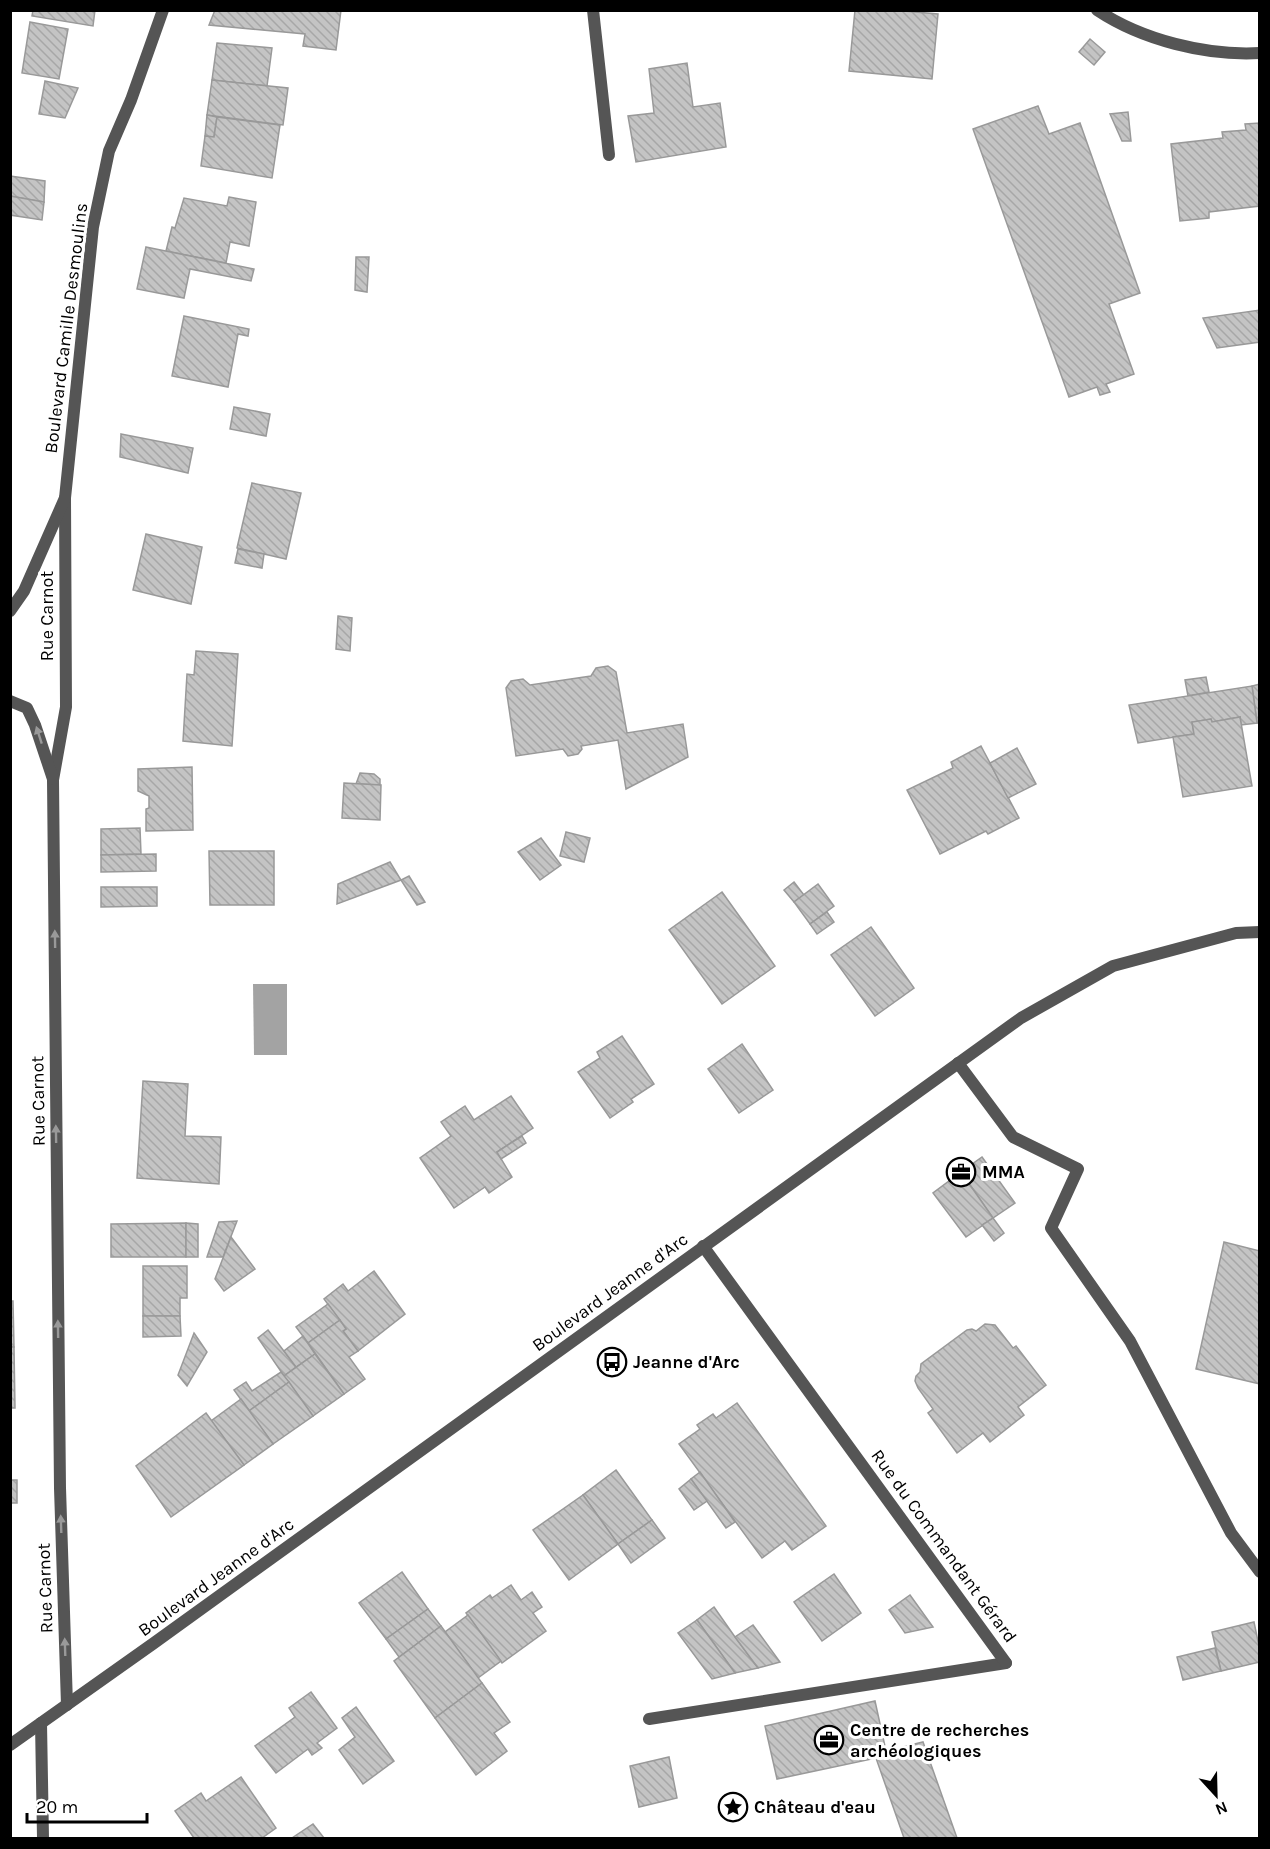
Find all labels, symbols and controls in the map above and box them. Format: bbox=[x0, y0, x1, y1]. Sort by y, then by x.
street label: Boulevard Camille Desmoulins bbox=[40, 201, 92, 455]
street label: Rue Carnot bbox=[36, 571, 58, 661]
one-way arrow bbox=[33, 726, 43, 744]
one-way arrow bbox=[50, 929, 60, 948]
street label: Rue Carnot bbox=[26, 1055, 50, 1146]
one-way arrow bbox=[51, 1124, 61, 1143]
office icon: MMA bbox=[945, 1156, 977, 1188]
place label: MMA bbox=[982, 1161, 1025, 1183]
street label: Boulevard Jeanne d'Arc bbox=[528, 1228, 692, 1356]
one-way arrow bbox=[53, 1319, 63, 1338]
bus stop icon: Jeanne d'Arc bbox=[596, 1346, 628, 1378]
place label: Jeanne d'Arc bbox=[633, 1351, 740, 1373]
street label: Rue du Commandant Gérard bbox=[866, 1445, 1022, 1647]
street label: Boulevard Jeanne d'Arc bbox=[134, 1513, 298, 1641]
one-way arrow bbox=[56, 1514, 65, 1533]
street label: Rue Carnot bbox=[32, 1542, 58, 1634]
one-way arrow bbox=[60, 1637, 70, 1656]
place label: Centre de recherches archéologiques bbox=[850, 1719, 1029, 1762]
office icon: Centre de recherches archéologiques bbox=[813, 1724, 845, 1756]
north arrow bbox=[1186, 1765, 1246, 1825]
scale bar bbox=[27, 1786, 147, 1824]
place icon: Château d'eau bbox=[717, 1791, 749, 1823]
text: 20 m bbox=[36, 1796, 78, 1818]
place label: Château d'eau bbox=[754, 1796, 876, 1818]
text: N bbox=[1213, 1797, 1230, 1819]

